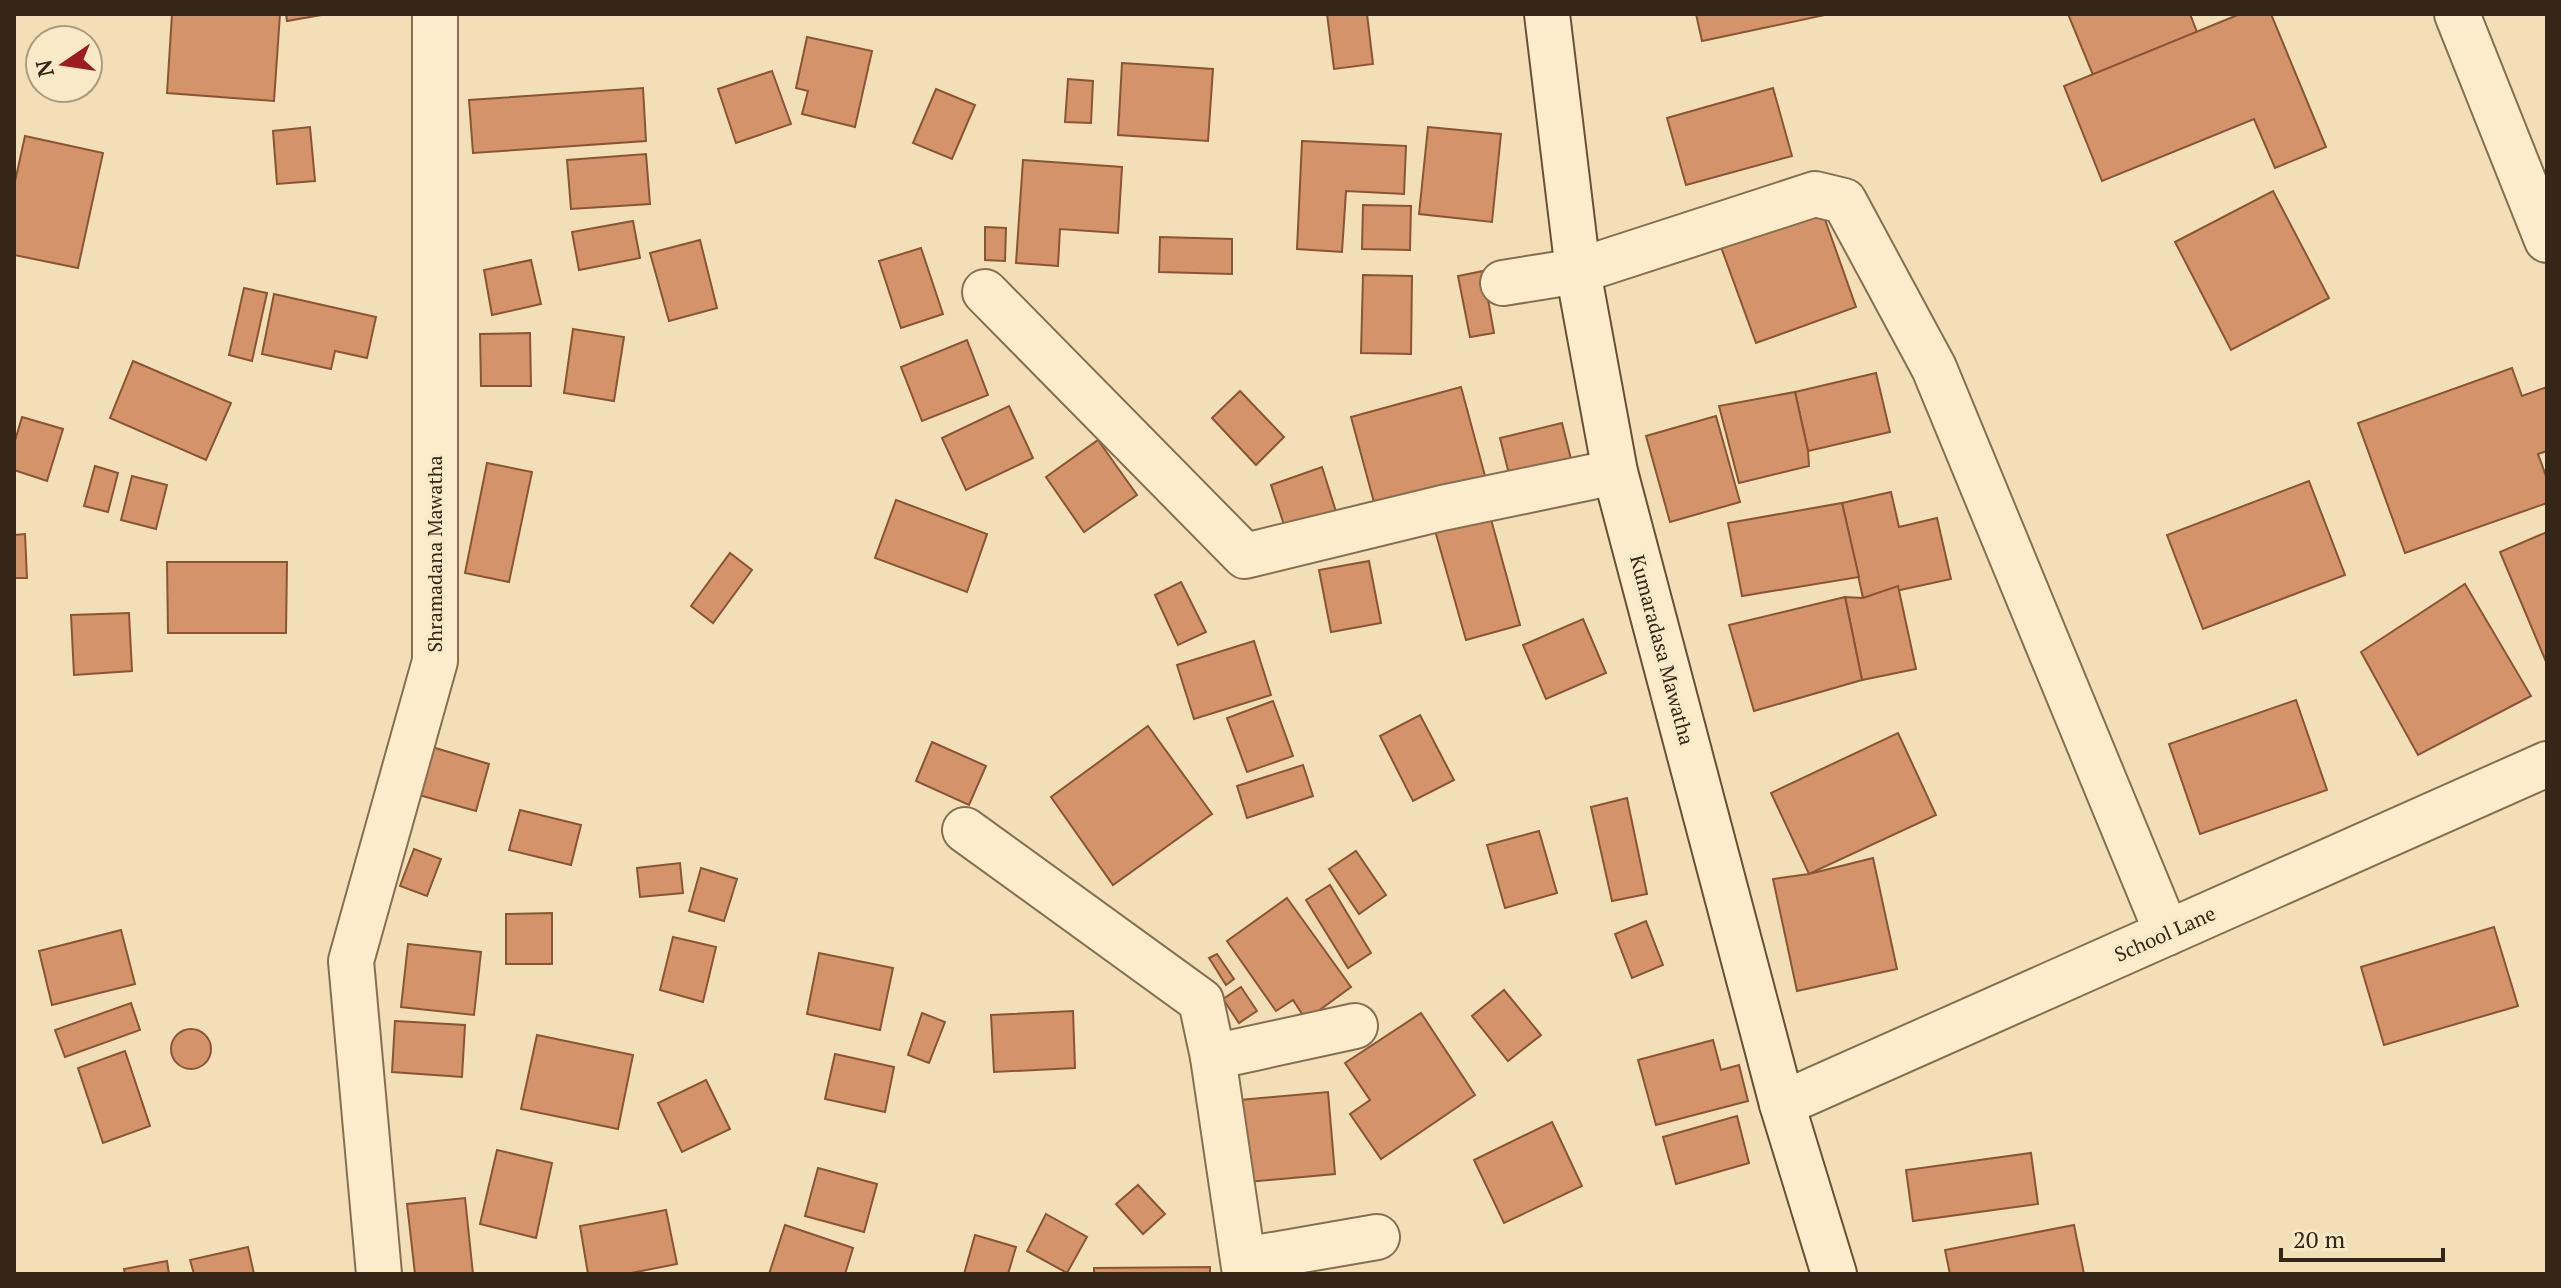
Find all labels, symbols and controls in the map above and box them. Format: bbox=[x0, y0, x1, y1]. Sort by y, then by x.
north arrow bbox=[24, 24, 104, 104]
text: N bbox=[28, 57, 60, 80]
street label: Shramadana Mawatha bbox=[421, 456, 448, 653]
street label: Kumaradasa Mawatha bbox=[1624, 552, 1701, 748]
street label: School Lane bbox=[2110, 899, 2220, 968]
scale bar bbox=[2281, 1212, 2443, 1262]
text: 20 m bbox=[2293, 1223, 2345, 1255]

